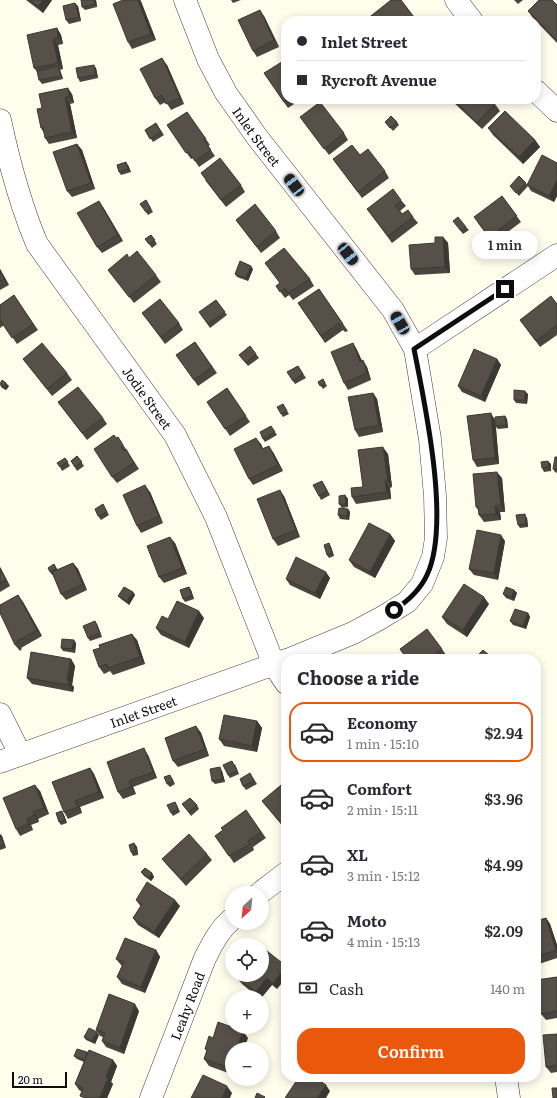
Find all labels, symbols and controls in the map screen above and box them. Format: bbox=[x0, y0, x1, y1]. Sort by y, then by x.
text: Inlet Street bbox=[321, 30, 408, 53]
text: Rycroft Avenue bbox=[321, 68, 437, 91]
street label: Inlet Street bbox=[229, 102, 286, 170]
car bbox=[282, 172, 306, 198]
callout: 1 min bbox=[472, 231, 538, 259]
text: 1 min bbox=[488, 235, 522, 254]
car bbox=[336, 241, 360, 267]
route end bbox=[496, 280, 514, 298]
car bbox=[389, 310, 411, 336]
street label: Jodie Street bbox=[119, 362, 178, 433]
route start bbox=[385, 601, 403, 619]
text: Choose a ride bbox=[297, 664, 419, 691]
street label: Inlet Street bbox=[107, 690, 180, 732]
text: Economy bbox=[347, 711, 417, 734]
icon: car bbox=[299, 714, 335, 750]
text: $2.94 bbox=[484, 721, 523, 744]
text: 1 min · 15:10 bbox=[347, 734, 419, 753]
text: Comfort bbox=[347, 777, 412, 800]
icon: car bbox=[299, 780, 335, 816]
text: $3.96 bbox=[484, 787, 523, 810]
text: 2 min · 15:11 bbox=[347, 800, 418, 819]
text: XL bbox=[347, 843, 368, 866]
icon: car bbox=[299, 846, 335, 882]
text: $4.99 bbox=[484, 853, 523, 876]
text: 3 min · 15:12 bbox=[347, 866, 420, 885]
north arrow bbox=[225, 886, 269, 930]
map controls bbox=[225, 886, 269, 1086]
text: Moto bbox=[347, 909, 387, 932]
icon: car bbox=[299, 912, 335, 948]
text: $2.09 bbox=[484, 919, 523, 942]
text: 4 min · 15:13 bbox=[347, 932, 420, 951]
button: locate bbox=[225, 938, 269, 982]
street label: Leahy Road bbox=[165, 969, 208, 1042]
icon: cash bbox=[297, 977, 319, 999]
text: Cash bbox=[329, 977, 364, 1000]
text: 140 m bbox=[490, 979, 525, 998]
button: + bbox=[225, 990, 269, 1034]
button: Confirm bbox=[297, 1028, 525, 1074]
button: − bbox=[225, 1042, 269, 1086]
scale bar bbox=[12, 1070, 67, 1089]
text: 20 m bbox=[18, 1071, 43, 1087]

